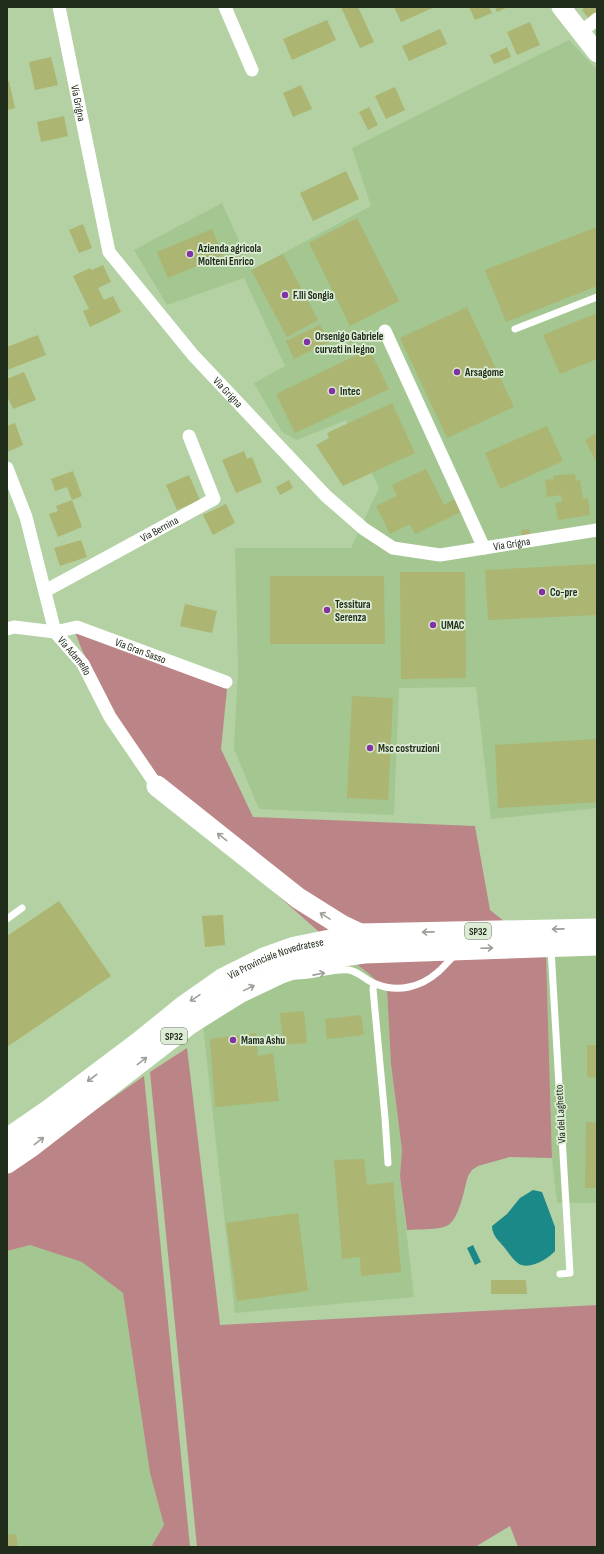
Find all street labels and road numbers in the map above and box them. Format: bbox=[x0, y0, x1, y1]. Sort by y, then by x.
street label: Via Grigna bbox=[68, 84, 88, 123]
street label: Via Grigna bbox=[210, 375, 245, 410]
street label: Via Bernina bbox=[138, 514, 181, 545]
street label: Via Grigna bbox=[493, 535, 531, 553]
street label: Via Adamello bbox=[55, 634, 94, 678]
street label: Via Gran Sasso bbox=[113, 636, 168, 666]
road number: SP32 bbox=[465, 923, 491, 939]
street label: Via Provinciale Novedratese bbox=[226, 935, 325, 982]
road number: SP32 bbox=[161, 1028, 187, 1044]
street label: Via del Laghetto bbox=[552, 1084, 569, 1144]

